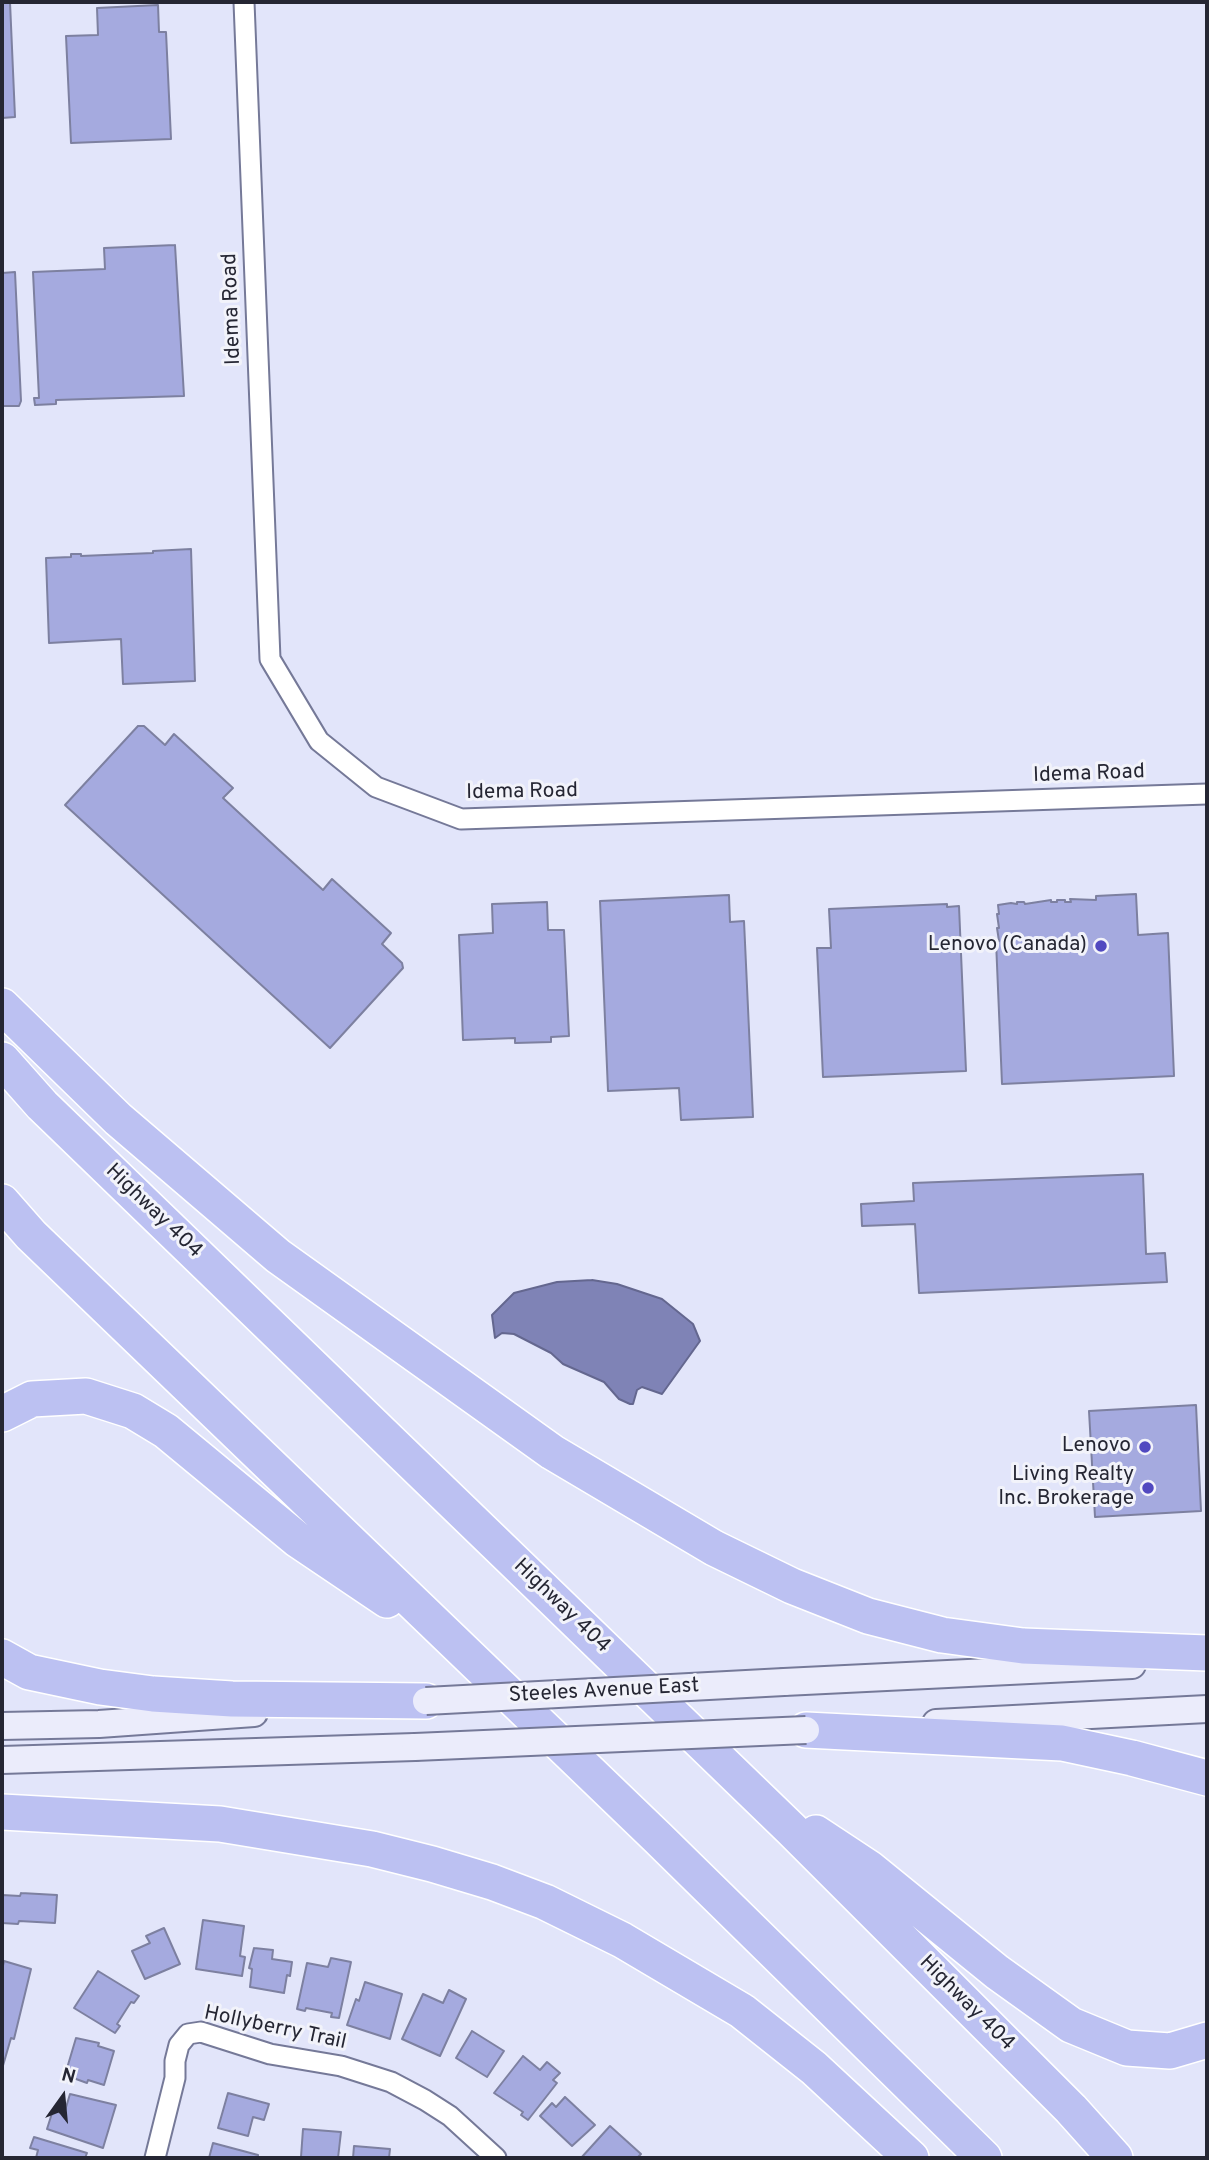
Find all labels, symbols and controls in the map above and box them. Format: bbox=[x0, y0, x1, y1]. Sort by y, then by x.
street label: Idema Road bbox=[218, 253, 248, 365]
street label: Idema Road bbox=[1033, 760, 1145, 790]
street label: Idema Road bbox=[466, 779, 578, 807]
place label: Lenovo (Canada) bbox=[928, 933, 1087, 959]
marker: Lenovo (Canada) bbox=[1093, 938, 1109, 954]
street label: Highway 404 bbox=[99, 1160, 207, 1264]
place label: Lenovo bbox=[1062, 1434, 1131, 1460]
marker: Lenovo bbox=[1137, 1439, 1153, 1455]
place label: Living Realty Inc. Brokerage bbox=[998, 1463, 1134, 1513]
marker: Living Realty Inc. Brokerage bbox=[1140, 1480, 1156, 1496]
street label: Highway 404 bbox=[507, 1555, 615, 1659]
street label: Steeles Avenue East bbox=[508, 1674, 700, 1710]
street label: Highway 404 bbox=[913, 1951, 1019, 2057]
street label: Hollyberry Trail bbox=[202, 2002, 348, 2056]
north arrow bbox=[28, 2062, 98, 2132]
text: N bbox=[59, 2063, 78, 2090]

